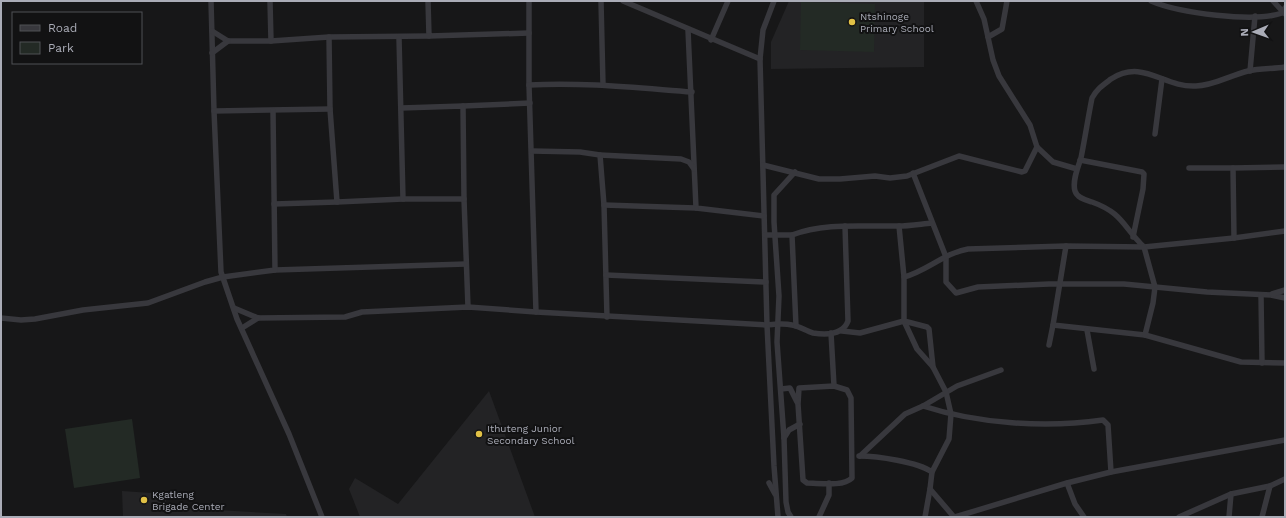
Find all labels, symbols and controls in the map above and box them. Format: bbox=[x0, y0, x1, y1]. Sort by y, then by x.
place label: Ntshinoge Primary School bbox=[860, 11, 934, 34]
legend bbox=[12, 12, 142, 64]
north arrow bbox=[1234, 12, 1274, 52]
marker: Ntshinoge Primary School bbox=[847, 17, 857, 27]
text: Road bbox=[48, 21, 77, 35]
text: N bbox=[1238, 28, 1251, 37]
text: Park bbox=[48, 41, 74, 55]
place label: Ithuteng Junior Secondary School bbox=[487, 423, 575, 446]
marker: Ithuteng Junior Secondary School bbox=[474, 429, 484, 439]
place label: Kgatleng Brigade Center bbox=[152, 489, 225, 512]
marker: Kgatleng Brigade Center bbox=[139, 495, 149, 505]

